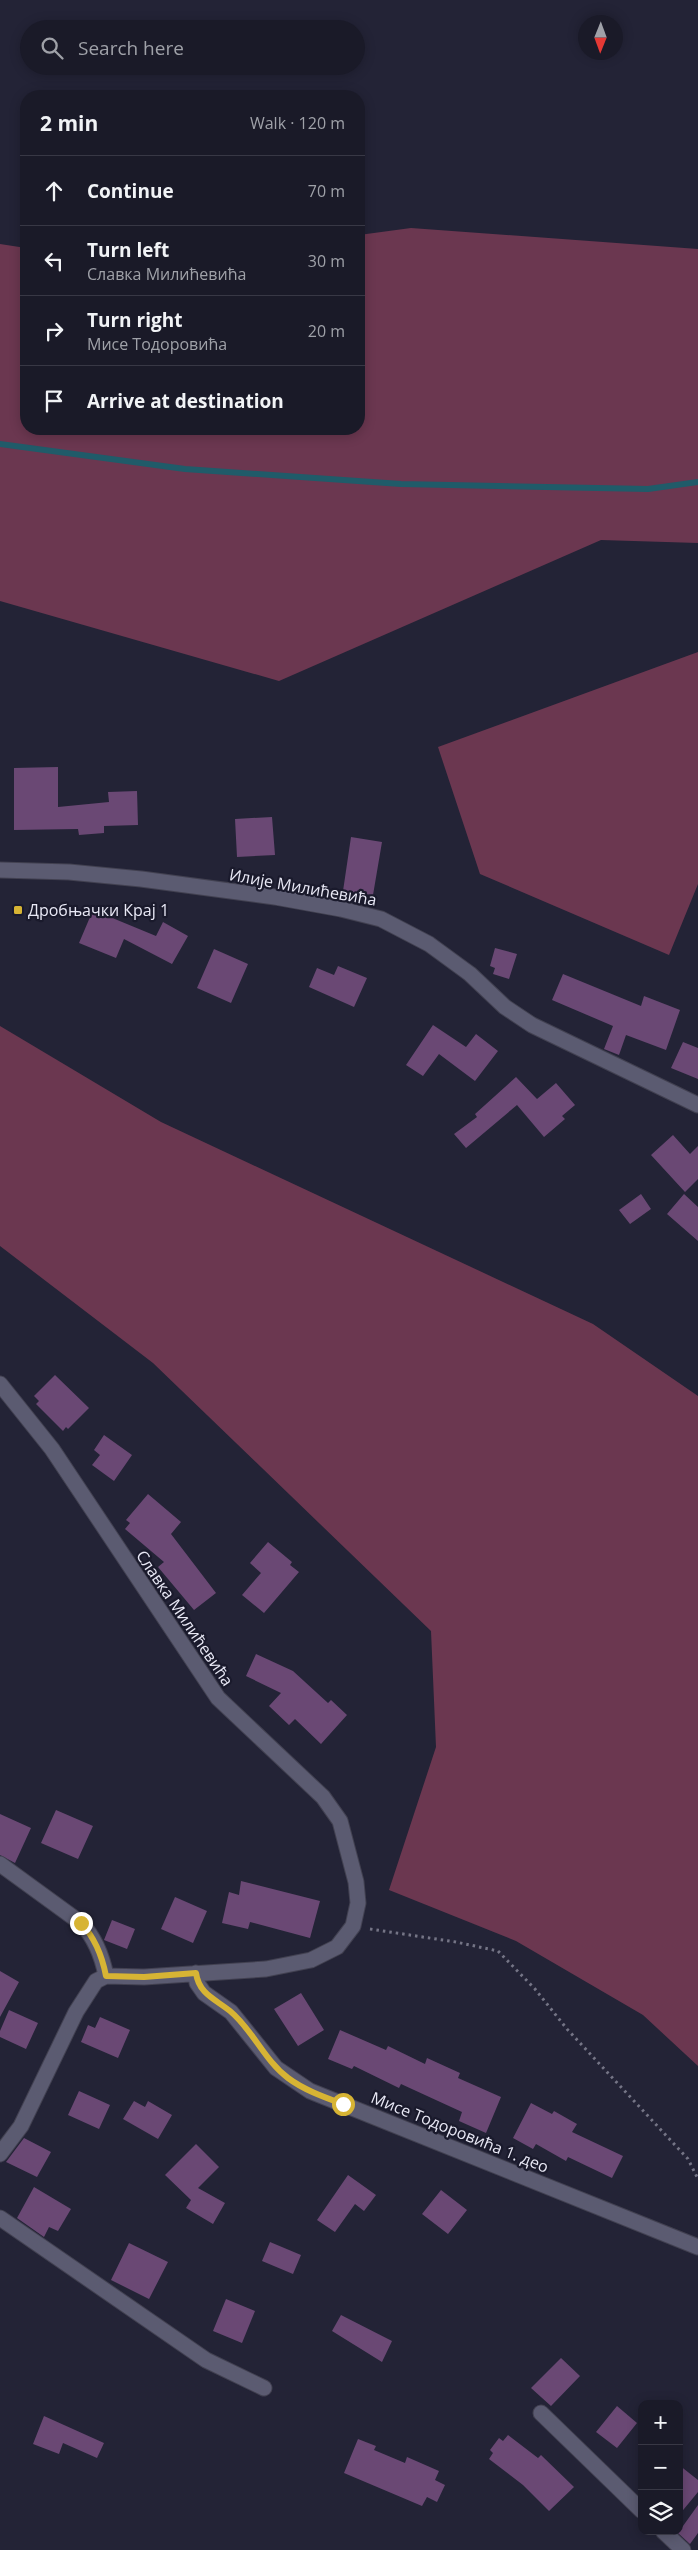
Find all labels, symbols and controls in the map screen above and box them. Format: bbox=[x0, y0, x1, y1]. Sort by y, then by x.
north arrow bbox=[578, 15, 623, 60]
search box bbox=[20, 20, 365, 75]
icon: search bbox=[38, 34, 66, 62]
text: Search here bbox=[78, 35, 184, 61]
text: 2 min bbox=[40, 109, 98, 137]
text: Walk · 120 m bbox=[250, 112, 345, 134]
icon: ahead bbox=[40, 177, 68, 205]
text: Continue bbox=[87, 178, 174, 204]
text: 70 m bbox=[308, 180, 345, 202]
text: Turn left bbox=[87, 237, 169, 263]
icon: left bbox=[40, 247, 68, 275]
text: 30 m bbox=[308, 250, 345, 272]
text: Славка Милићевића bbox=[87, 263, 246, 285]
text: Turn right bbox=[87, 307, 182, 333]
icon: right bbox=[40, 317, 68, 345]
text: 20 m bbox=[308, 320, 345, 342]
text: Мисе Тодоровића bbox=[87, 333, 227, 355]
icon: arrive bbox=[40, 387, 68, 415]
text: Arrive at destination bbox=[87, 388, 284, 414]
street label: Илије Милићевића bbox=[228, 863, 378, 911]
place label: Дробњачки Крај 1 bbox=[28, 899, 169, 921]
marker: Дробњачки Крај 1 bbox=[12, 904, 24, 916]
street label: Славка Милићевића bbox=[131, 1546, 239, 1690]
route end bbox=[70, 1912, 93, 1935]
street label: Мисе Тодоровића 1. део bbox=[368, 2086, 552, 2178]
route start bbox=[332, 2093, 355, 2116]
map controls bbox=[638, 2400, 683, 2535]
button: + bbox=[638, 2400, 683, 2445]
button: − bbox=[638, 2445, 683, 2490]
button: layers bbox=[638, 2490, 683, 2535]

